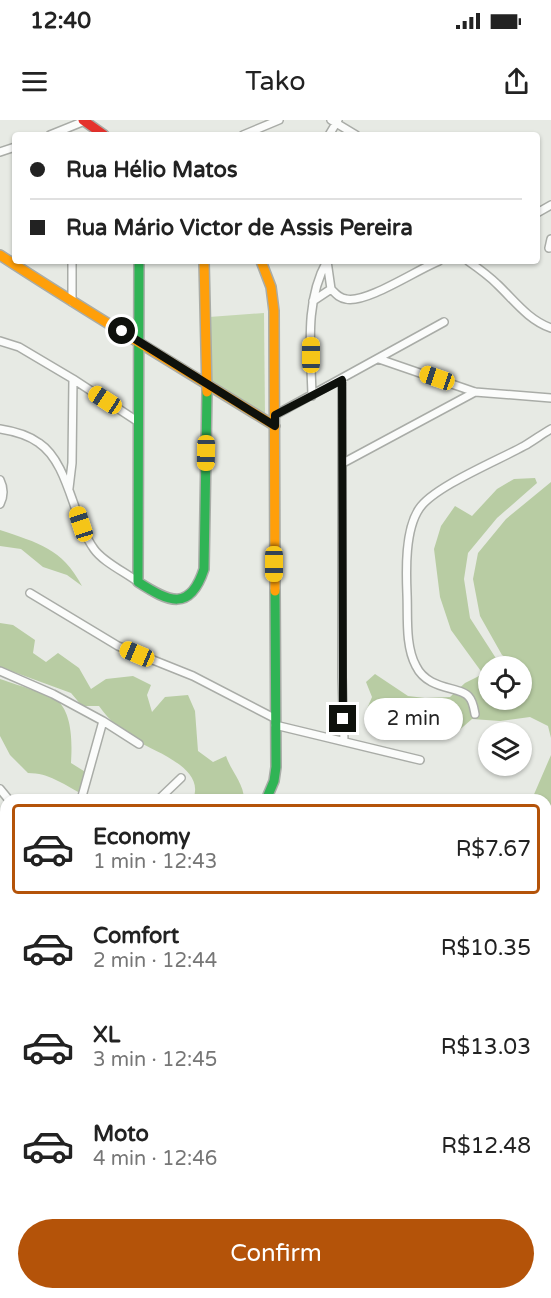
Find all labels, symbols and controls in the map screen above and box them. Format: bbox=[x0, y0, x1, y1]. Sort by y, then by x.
text: 12:40 bbox=[30, 8, 91, 34]
icon: menu bbox=[18, 65, 51, 98]
text: Tako bbox=[245, 65, 306, 98]
icon: share bbox=[500, 65, 533, 98]
text: Rua Hélio Matos bbox=[66, 157, 238, 183]
text: Rua Mário Victor de Assis Pereira bbox=[66, 215, 413, 241]
route start bbox=[108, 317, 135, 344]
car bbox=[302, 337, 320, 373]
car bbox=[417, 364, 457, 392]
car bbox=[85, 383, 125, 417]
car bbox=[197, 435, 215, 471]
car bbox=[67, 504, 95, 544]
car bbox=[265, 546, 283, 582]
car bbox=[117, 639, 157, 669]
map controls bbox=[478, 656, 532, 776]
button: locate bbox=[478, 656, 532, 710]
callout: 2 min bbox=[364, 698, 463, 740]
route end bbox=[329, 705, 356, 732]
text: 2 min bbox=[387, 707, 440, 731]
button: layers bbox=[478, 722, 532, 776]
icon: car bbox=[21, 822, 75, 876]
text: Economy bbox=[93, 824, 190, 850]
text: R$7.67 bbox=[456, 836, 531, 862]
text: 1 min · 12:43 bbox=[93, 850, 217, 874]
icon: car bbox=[21, 921, 75, 975]
text: Comfort bbox=[93, 923, 179, 949]
text: R$10.35 bbox=[441, 935, 531, 961]
text: 2 min · 12:44 bbox=[93, 949, 217, 973]
icon: car bbox=[21, 1020, 75, 1074]
text: XL bbox=[93, 1022, 120, 1048]
text: R$13.03 bbox=[441, 1034, 531, 1060]
text: 3 min · 12:45 bbox=[93, 1048, 217, 1072]
icon: car bbox=[21, 1119, 75, 1173]
text: Moto bbox=[93, 1121, 149, 1147]
text: R$12.48 bbox=[441, 1133, 531, 1159]
text: 4 min · 12:46 bbox=[93, 1147, 217, 1171]
button: Confirm bbox=[18, 1219, 534, 1288]

